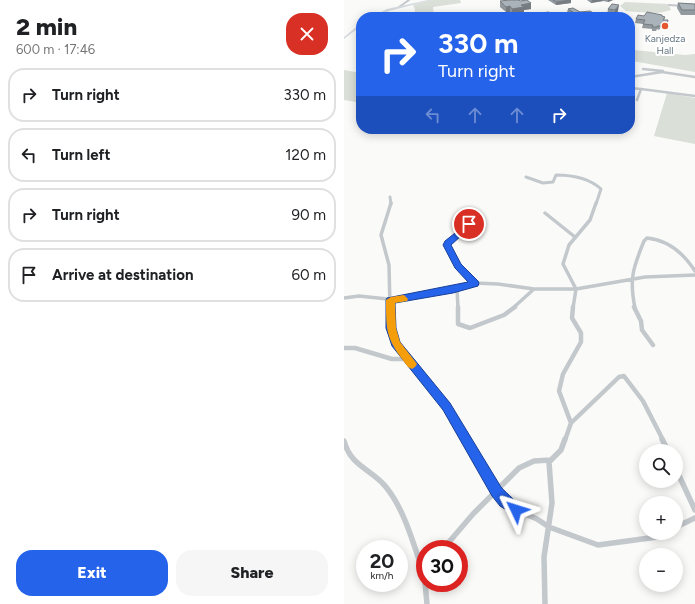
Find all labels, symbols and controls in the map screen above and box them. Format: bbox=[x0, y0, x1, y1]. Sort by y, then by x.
text: 2 min bbox=[16, 12, 77, 41]
button: close bbox=[286, 13, 328, 55]
marker: Kanjedza Hall bbox=[660, 21, 670, 31]
text: 330 m bbox=[438, 26, 518, 60]
icon: right bbox=[372, 28, 424, 80]
place label: Kanjedza Hall bbox=[645, 32, 685, 57]
text: 600 m · 17:46 bbox=[16, 42, 95, 57]
text: Turn right bbox=[438, 60, 515, 82]
icon: right bbox=[18, 84, 40, 106]
text: Turn right bbox=[52, 86, 120, 104]
text: 330 m bbox=[284, 86, 326, 104]
icon: left bbox=[422, 104, 444, 126]
icon: ahead bbox=[464, 104, 486, 126]
icon: ahead bbox=[506, 104, 528, 126]
icon: right bbox=[548, 104, 570, 126]
icon: left bbox=[18, 144, 40, 166]
text: Turn left bbox=[52, 146, 110, 164]
text: 120 m bbox=[285, 146, 326, 164]
icon: right bbox=[18, 204, 40, 226]
text: Turn right bbox=[52, 206, 120, 224]
text: 90 m bbox=[291, 206, 326, 224]
pin bbox=[452, 207, 486, 241]
icon: arrive bbox=[458, 213, 480, 235]
icon: arrive bbox=[18, 264, 40, 286]
text: Arrive at destination bbox=[52, 266, 193, 284]
text: 60 m bbox=[291, 266, 326, 284]
map controls bbox=[639, 444, 683, 592]
button: search bbox=[639, 444, 683, 488]
position arrow bbox=[495, 489, 537, 531]
button: + bbox=[639, 496, 683, 540]
speed limit sign: 30 bbox=[416, 540, 468, 592]
button: − bbox=[639, 548, 683, 592]
text: 20 bbox=[370, 549, 394, 573]
button: Exit bbox=[16, 550, 168, 596]
button: Share bbox=[176, 550, 328, 596]
text: km/h bbox=[371, 569, 393, 582]

